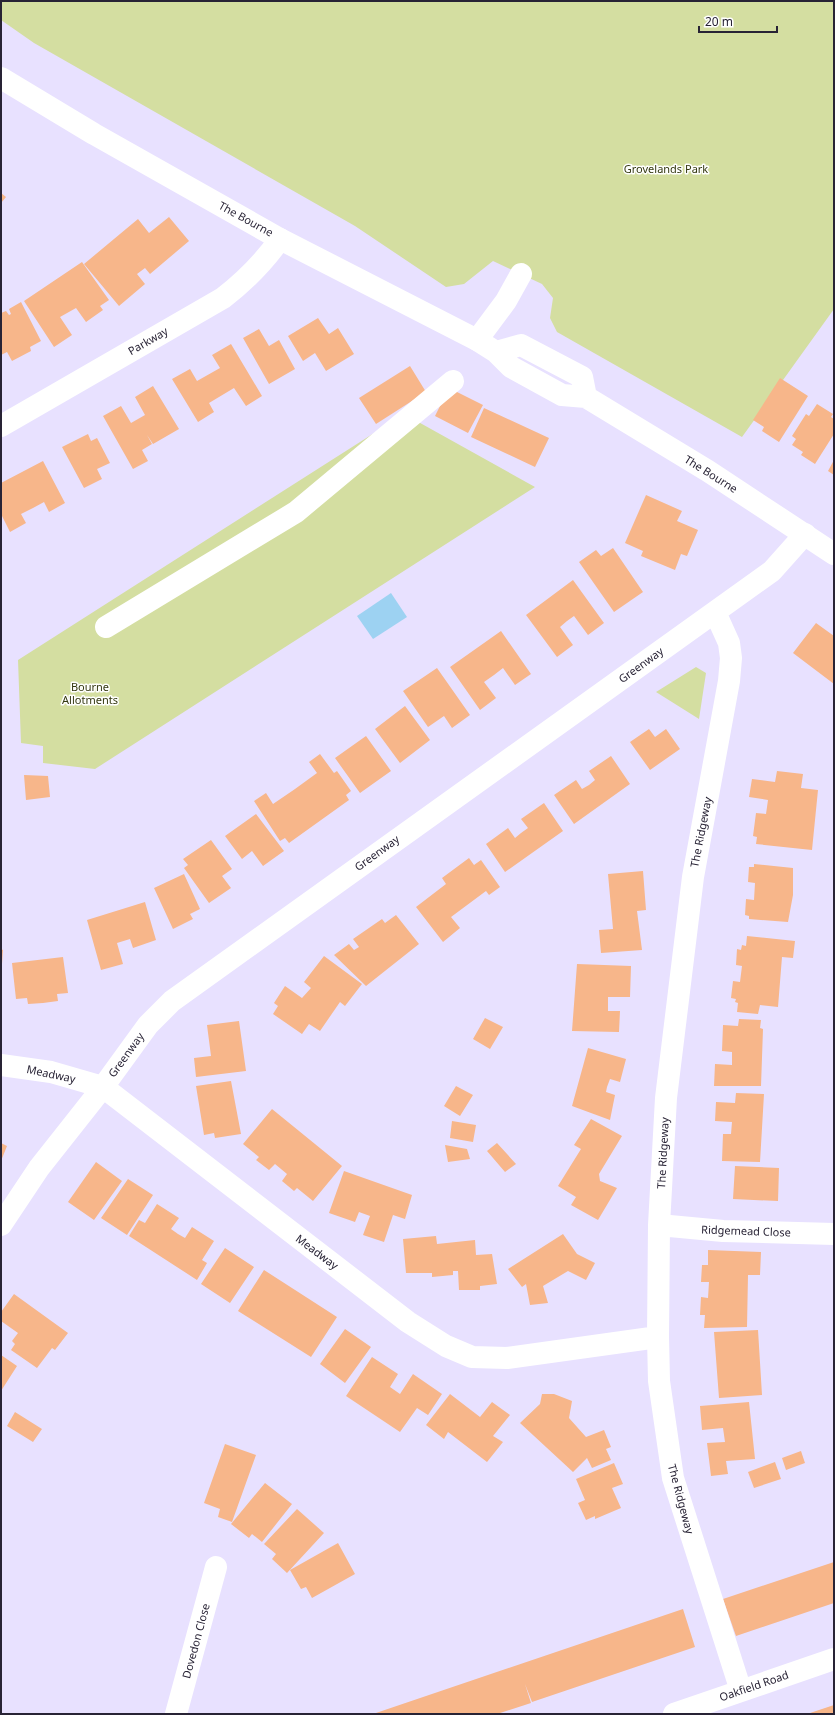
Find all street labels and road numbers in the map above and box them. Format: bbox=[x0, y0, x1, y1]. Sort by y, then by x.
street label: The Bourne bbox=[216, 197, 276, 240]
street label: Parkway bbox=[125, 323, 171, 358]
street label: The Bourne bbox=[682, 451, 741, 496]
street label: Greenway bbox=[615, 643, 666, 686]
street label: The Ridgeway bbox=[686, 795, 715, 868]
street label: Greenway bbox=[351, 831, 402, 874]
street label: Greenway bbox=[104, 1029, 147, 1080]
street label: Meadway bbox=[25, 1061, 77, 1086]
street label: The Ridgeway bbox=[653, 1116, 672, 1189]
street label: Ridgemead Close bbox=[701, 1221, 791, 1240]
street label: Meadway bbox=[293, 1231, 342, 1273]
street label: The Ridgeway bbox=[665, 1462, 698, 1536]
street label: Dovedon Close bbox=[178, 1602, 213, 1680]
street label: Oakfield Road bbox=[717, 1667, 790, 1704]

